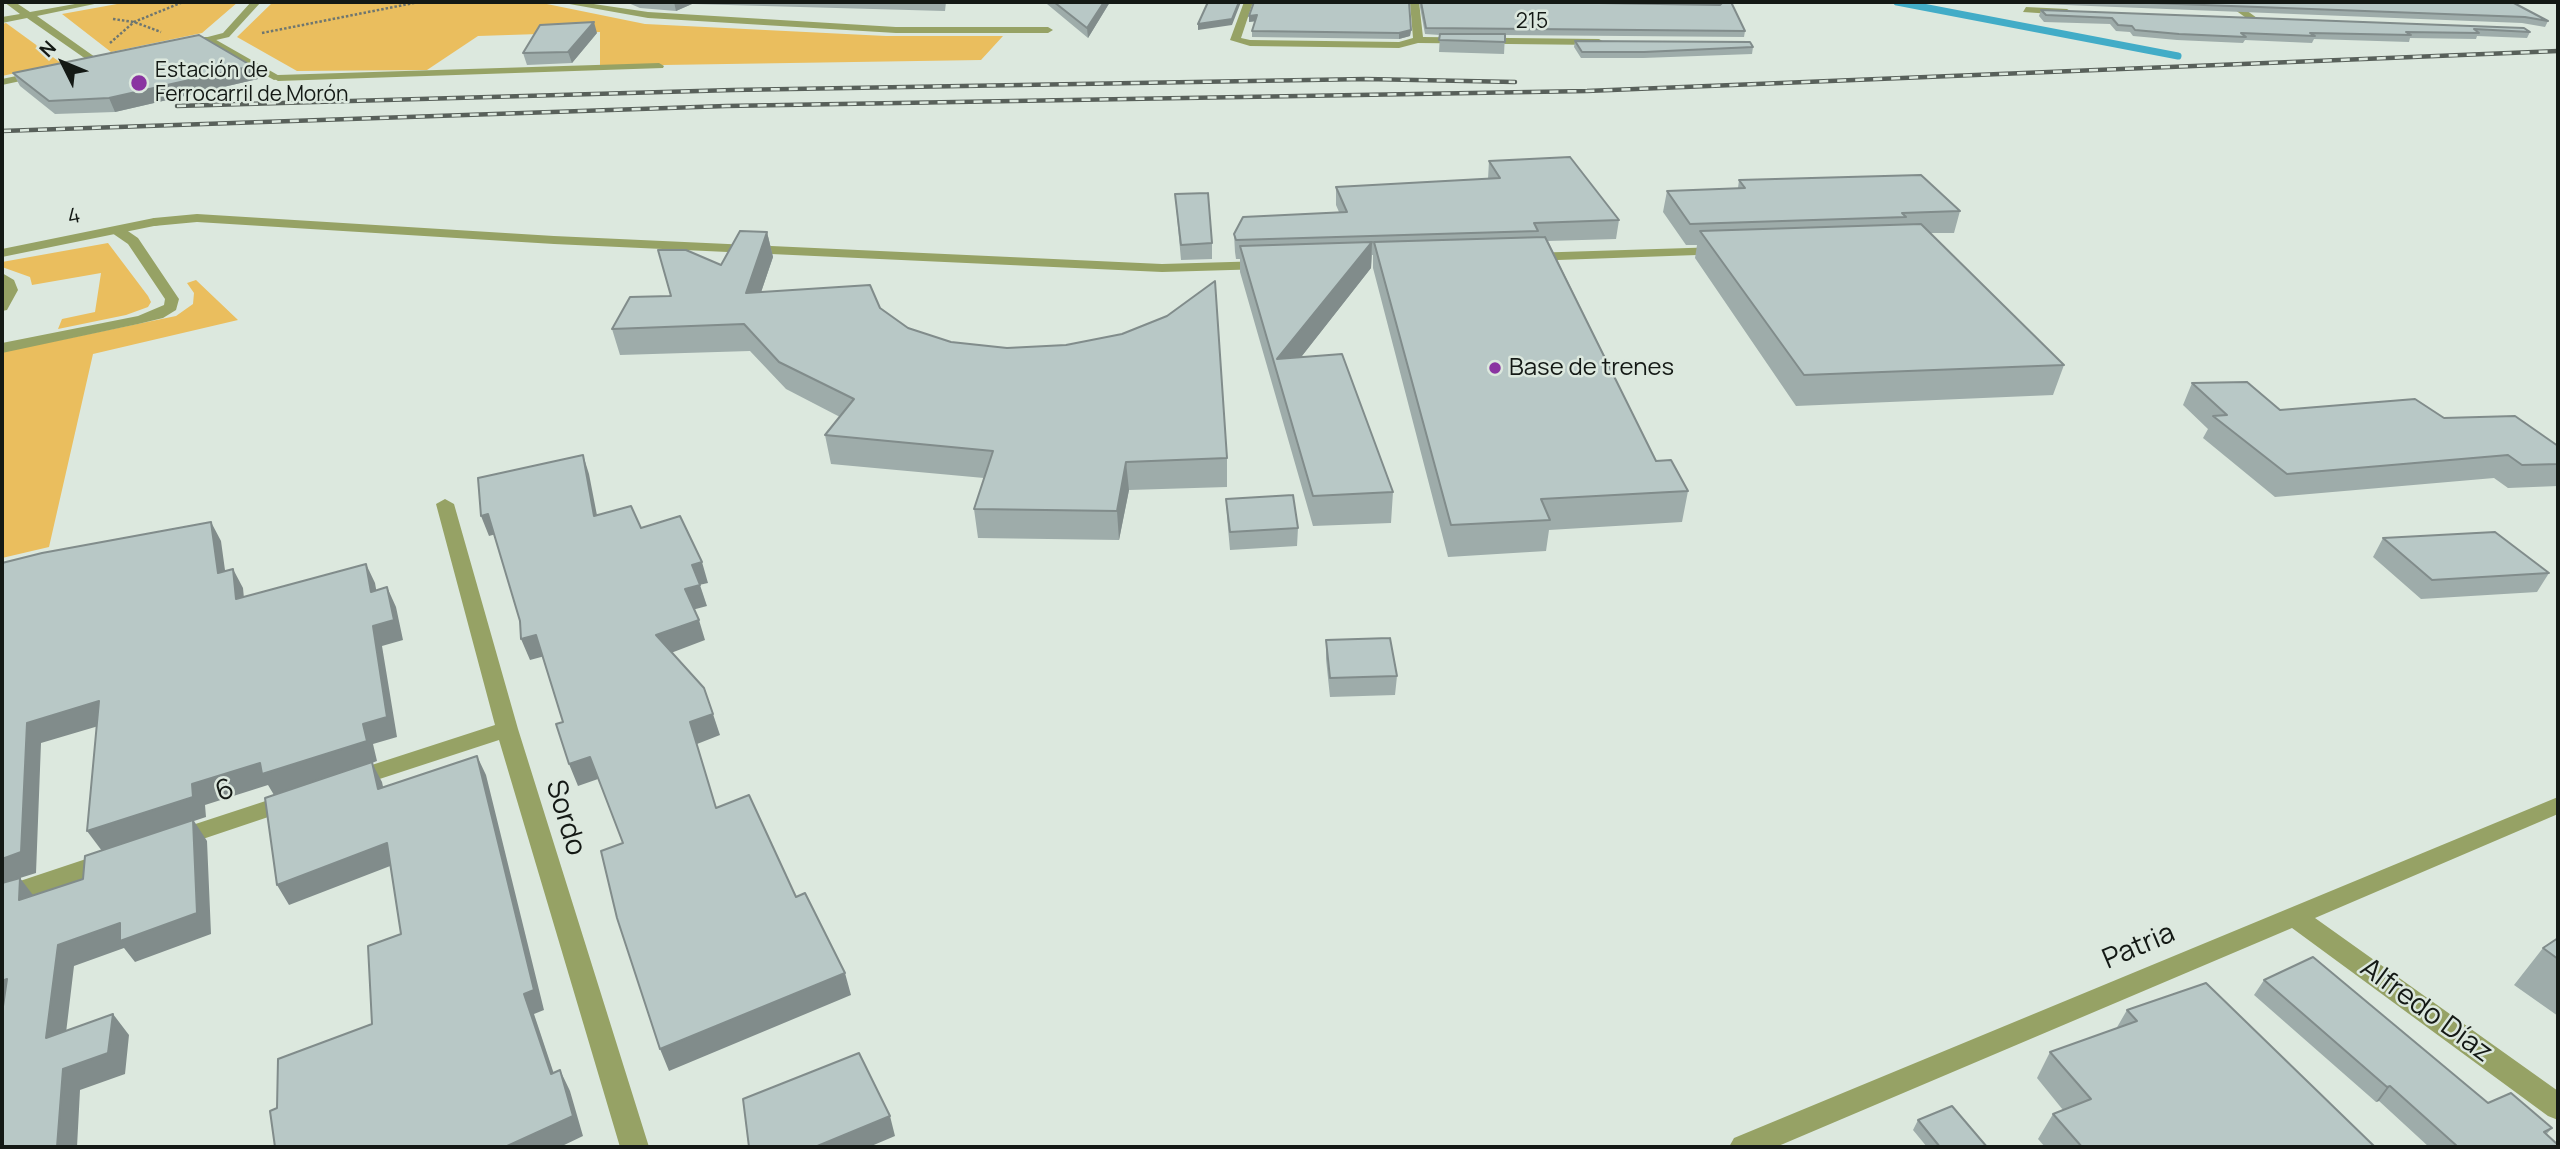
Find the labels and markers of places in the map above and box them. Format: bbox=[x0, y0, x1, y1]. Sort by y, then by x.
place label: Estación de Ferrocarril de Morón bbox=[155, 58, 348, 108]
marker: Estación de Ferrocarril de Morón bbox=[129, 73, 149, 93]
place label: Base de trenes bbox=[1509, 354, 1674, 382]
marker: Base de trenes bbox=[1487, 360, 1503, 376]

